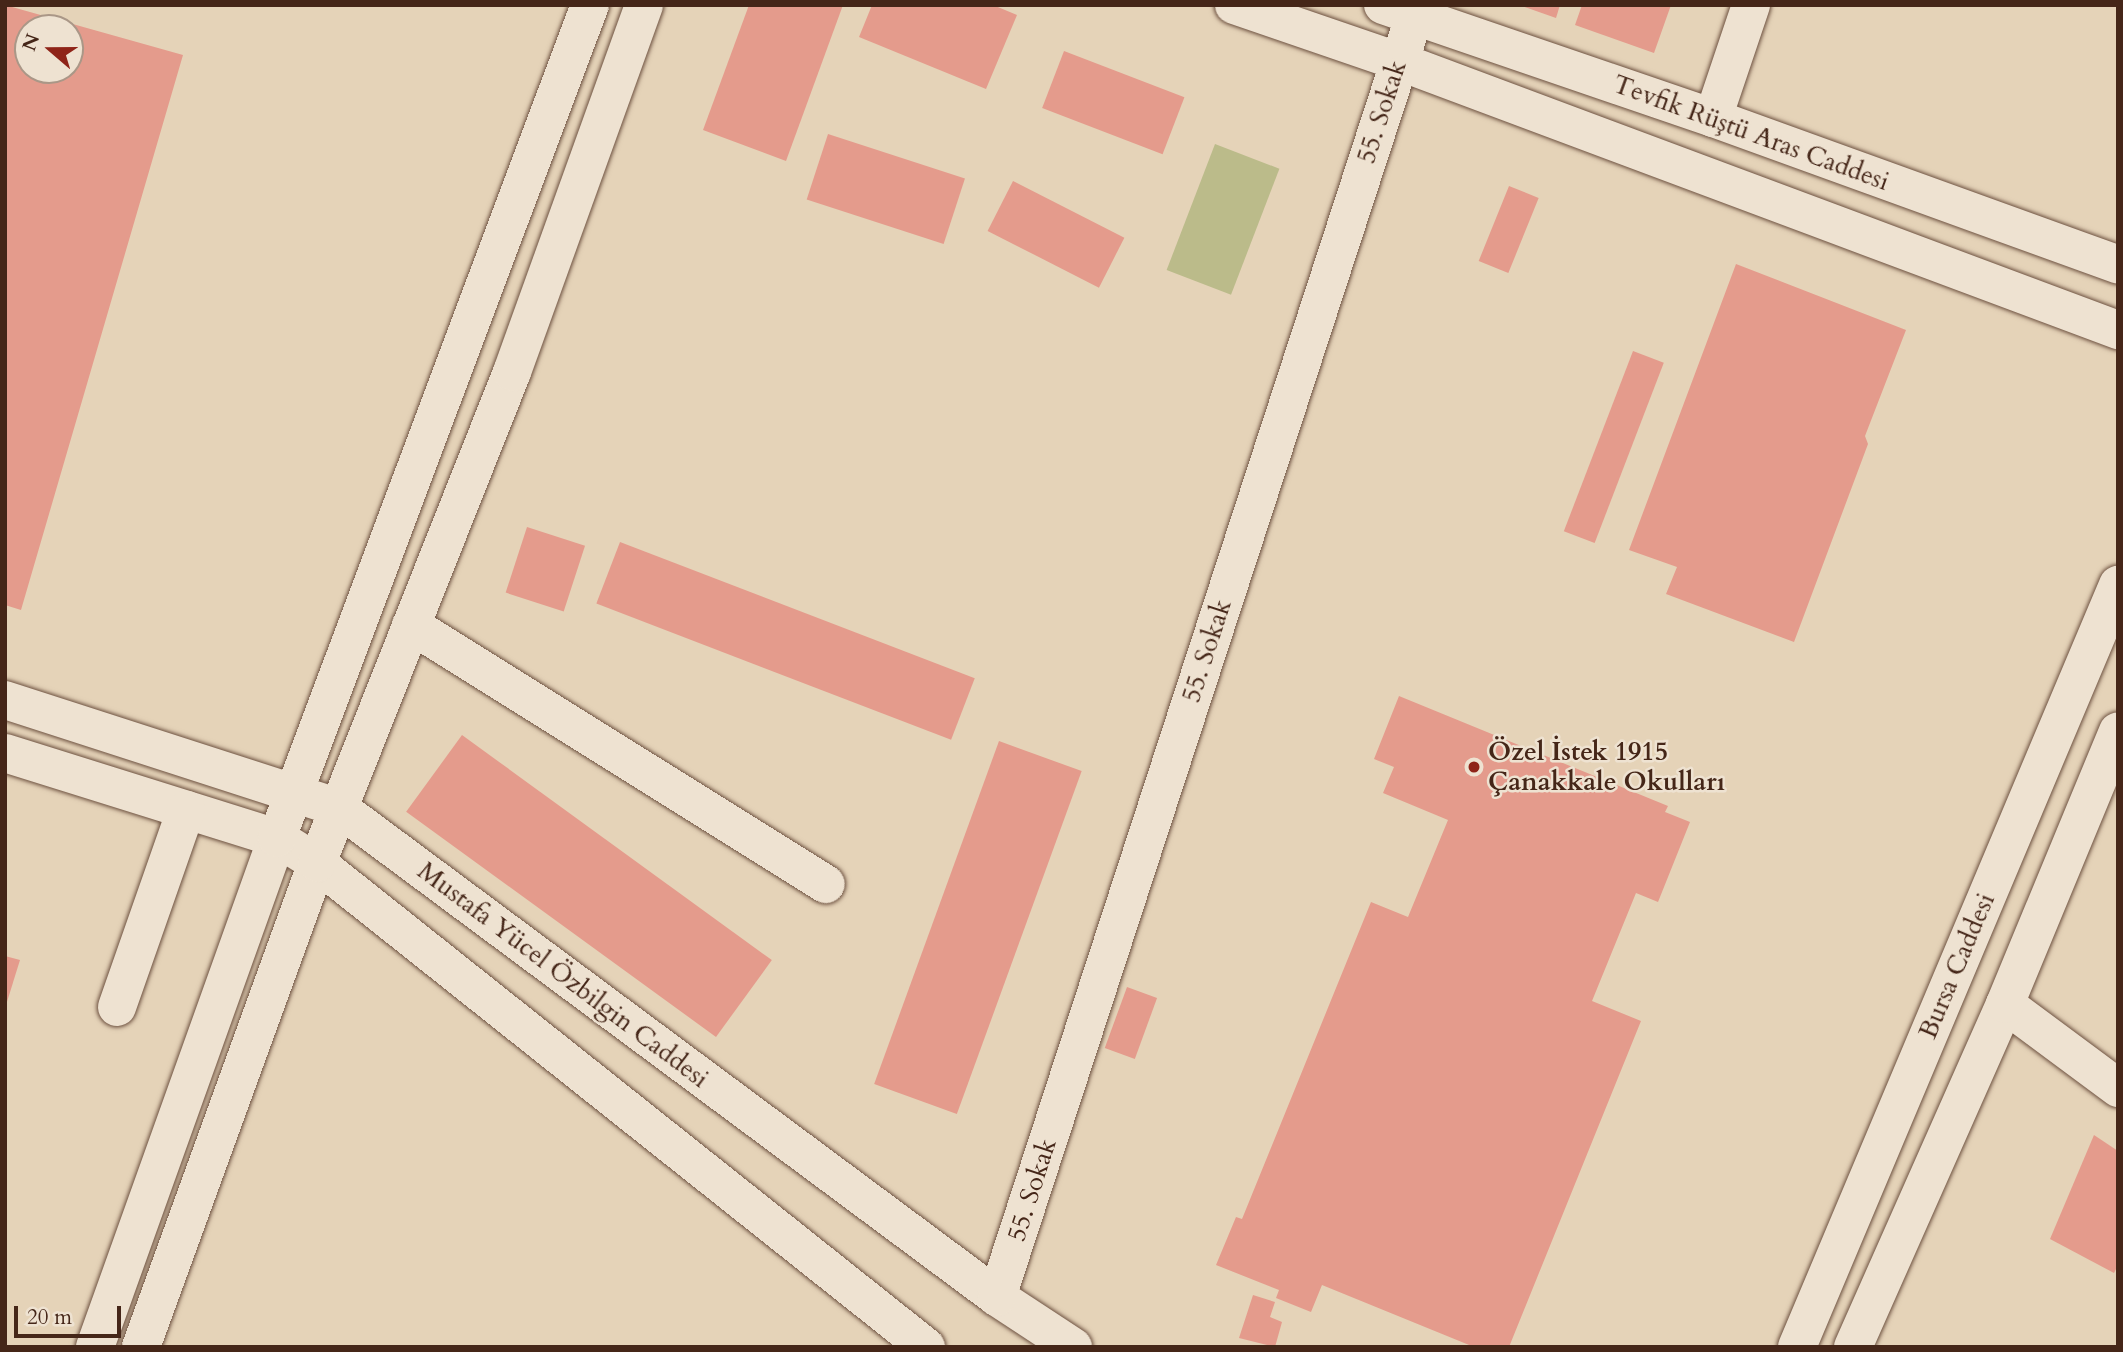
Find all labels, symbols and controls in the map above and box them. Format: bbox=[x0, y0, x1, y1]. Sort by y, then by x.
north arrow bbox=[14, 14, 84, 84]
text: N bbox=[16, 30, 46, 55]
street label: 55. Sokak bbox=[1351, 57, 1413, 167]
street label: Tevfik Rüştü Aras Caddesi bbox=[1609, 68, 1893, 198]
street label: 55. Sokak bbox=[1176, 596, 1238, 706]
place label: Özel İstek 1915 Çanakkale Okulları bbox=[1488, 736, 1725, 798]
marker: Özel İstek 1915 Çanakkale Okulları bbox=[1466, 759, 1482, 775]
street label: Mustafa Yücel Özbilgin Caddesi bbox=[411, 855, 715, 1095]
street label: Bursa Caddesi bbox=[1912, 889, 2002, 1043]
street label: 55. Sokak bbox=[1001, 1135, 1063, 1245]
scale bar bbox=[18, 1292, 124, 1336]
text: 20 m bbox=[27, 1303, 72, 1332]

